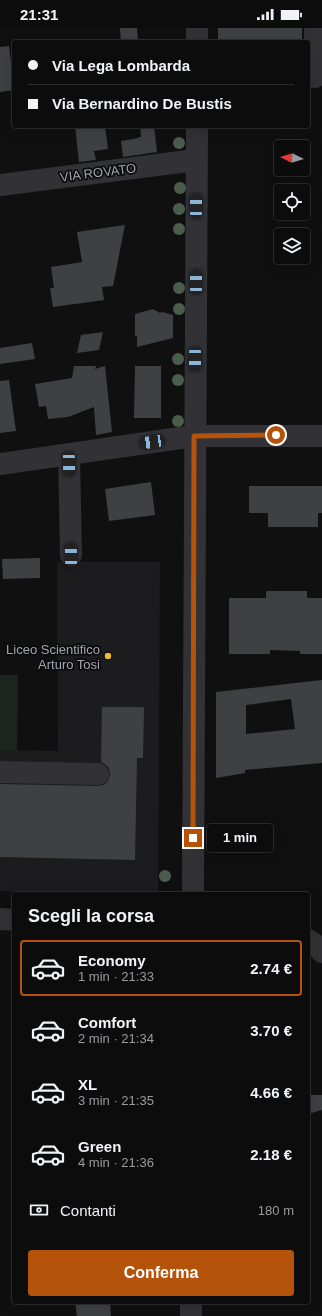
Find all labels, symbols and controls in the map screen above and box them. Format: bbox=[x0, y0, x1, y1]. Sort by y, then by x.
text: 21:31 bbox=[20, 6, 58, 23]
text: Via Lega Lombarda bbox=[52, 57, 190, 74]
text: Via Bernardino De Bustis bbox=[52, 95, 232, 112]
north arrow bbox=[274, 140, 310, 176]
map controls bbox=[274, 140, 310, 264]
street label: VIA ROVATO bbox=[59, 160, 137, 185]
button: locate bbox=[274, 184, 310, 220]
car bbox=[190, 194, 202, 218]
button: layers bbox=[274, 228, 310, 264]
car bbox=[190, 270, 202, 294]
car bbox=[189, 347, 201, 371]
route start bbox=[267, 426, 285, 444]
car bbox=[139, 434, 165, 450]
car bbox=[63, 452, 75, 476]
car bbox=[65, 543, 77, 567]
place label: Liceo Scientifico Arturo Tosi bbox=[6, 642, 100, 672]
marker: Liceo Scientifico Arturo Tosi bbox=[103, 651, 113, 661]
callout: 1 min bbox=[207, 824, 273, 852]
route end bbox=[184, 829, 202, 847]
text: 1 min bbox=[223, 830, 257, 845]
text: Scegli la corsa bbox=[28, 906, 154, 926]
icon: car bbox=[30, 950, 66, 986]
text: Economy bbox=[78, 952, 146, 969]
text: 2.74 € bbox=[250, 960, 292, 977]
text: 1 min · 21:33 bbox=[78, 969, 154, 984]
icon: car bbox=[30, 1012, 66, 1048]
text: Comfort bbox=[78, 1014, 136, 1031]
text: 3.70 € bbox=[250, 1022, 292, 1039]
text: 2 min · 21:34 bbox=[78, 1031, 154, 1046]
icon: car bbox=[30, 1074, 66, 1110]
text: XL bbox=[78, 1076, 97, 1093]
text: 4.66 € bbox=[250, 1084, 292, 1101]
text: 3 min · 21:35 bbox=[78, 1093, 154, 1108]
icon: car bbox=[30, 1136, 66, 1172]
text: Green bbox=[78, 1138, 121, 1155]
text: 2.18 € bbox=[250, 1146, 292, 1163]
text: 4 min · 21:36 bbox=[78, 1155, 154, 1170]
icon: cash bbox=[28, 1199, 50, 1221]
text: Contanti bbox=[60, 1202, 116, 1219]
text: 180 m bbox=[258, 1203, 294, 1218]
button: Conferma bbox=[28, 1250, 294, 1296]

